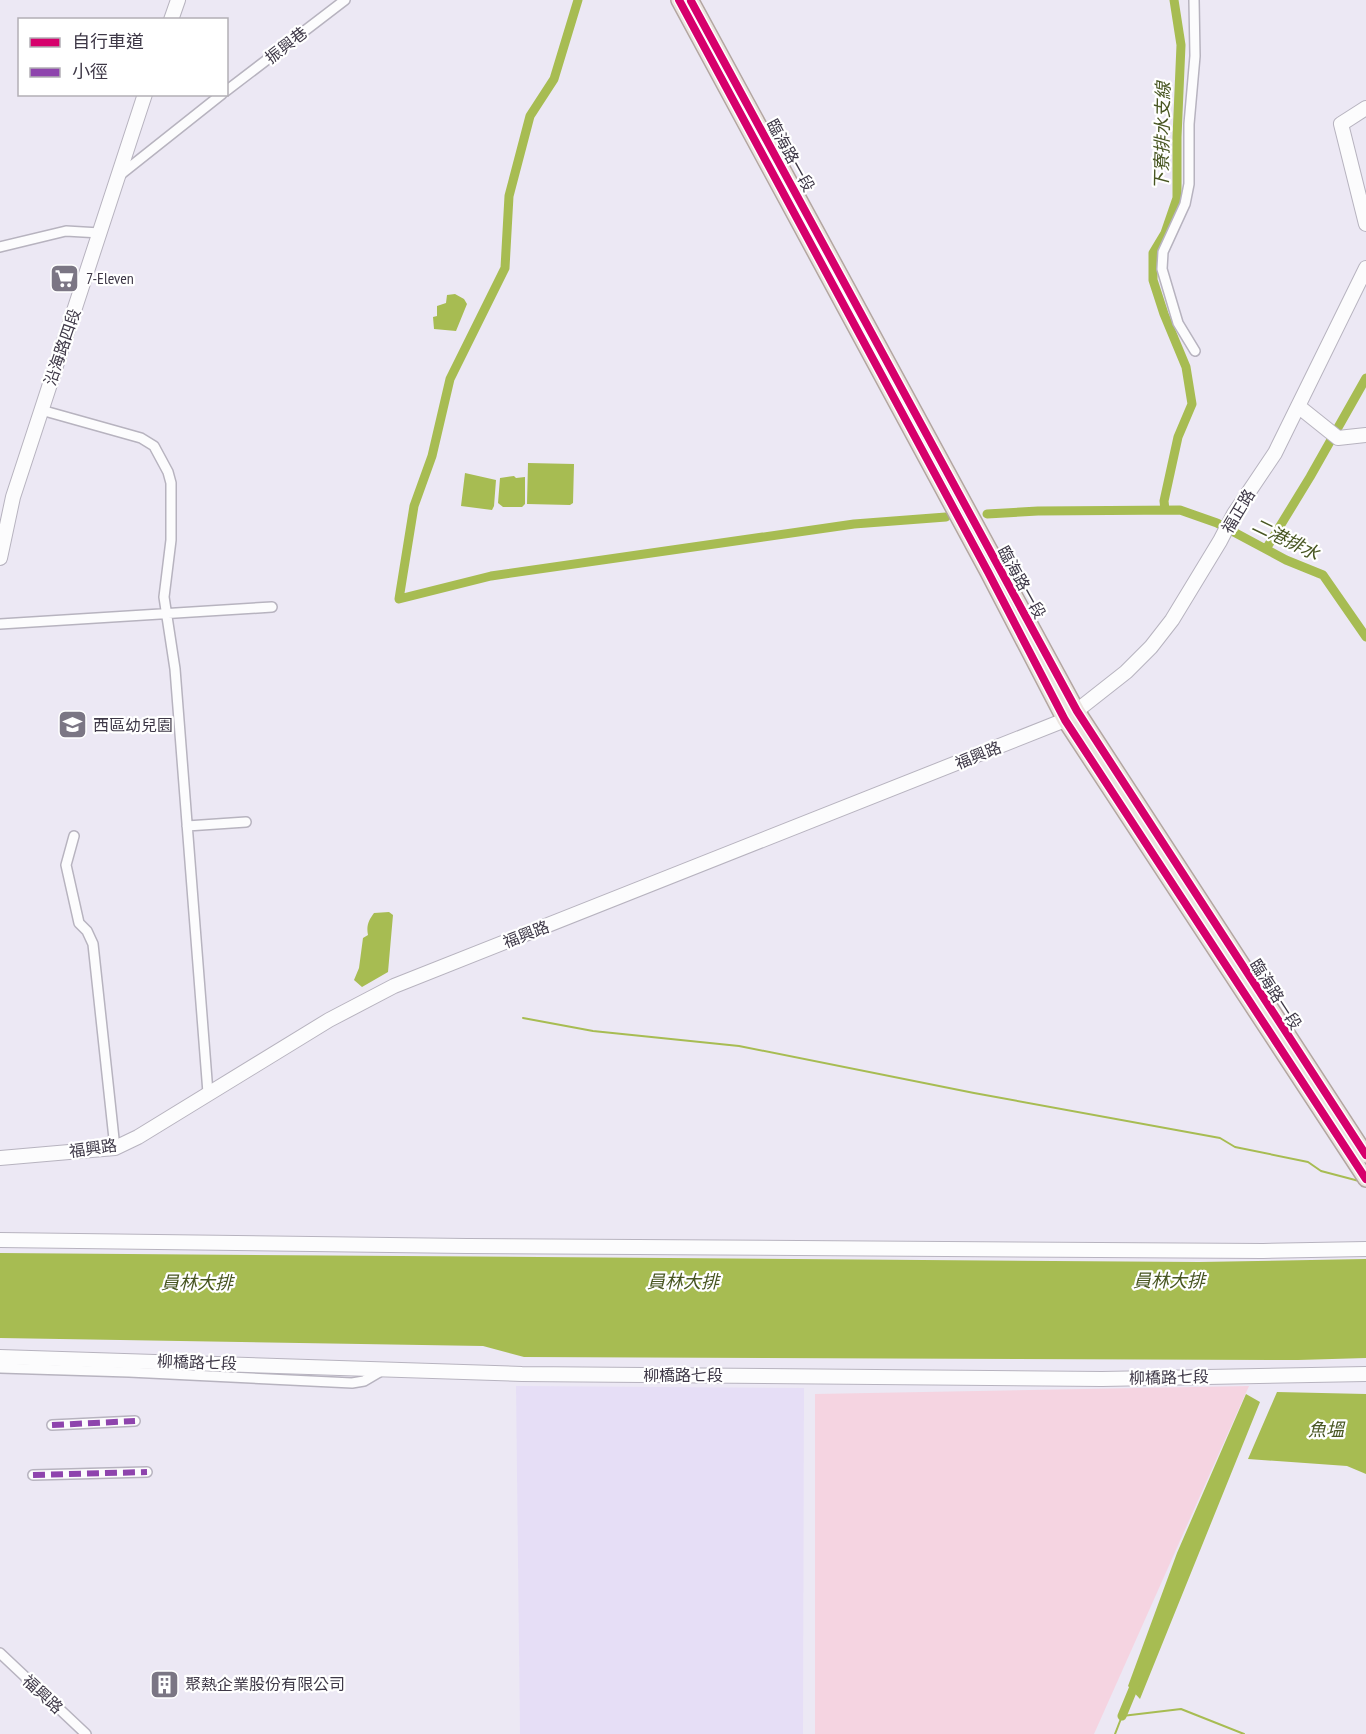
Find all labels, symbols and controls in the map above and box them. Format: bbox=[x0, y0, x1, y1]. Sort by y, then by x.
legend bbox=[18, 18, 228, 96]
street label: 振興巷 bbox=[261, 22, 311, 68]
text: 自行車道 bbox=[72, 30, 144, 53]
text: 小徑 bbox=[72, 60, 108, 83]
water label: 下寮排水支線 bbox=[1150, 80, 1174, 190]
street label: 臨海路一段 bbox=[763, 115, 819, 195]
supermarket icon: 7-Eleven bbox=[49, 262, 81, 294]
place label: 7-Eleven bbox=[86, 268, 134, 288]
street label: 沿海路四段 bbox=[40, 306, 84, 388]
street label: 福正路 bbox=[1217, 485, 1259, 537]
water label: 二港排水 bbox=[1249, 513, 1324, 566]
street label: 臨海路一段 bbox=[994, 542, 1050, 622]
school or university icon: 西區幼兒園 bbox=[56, 709, 88, 741]
place label: 西區幼兒園 bbox=[93, 715, 173, 735]
street label: 福興路 bbox=[952, 737, 1004, 773]
street label: 福興路 bbox=[500, 916, 552, 952]
street label: 臨海路一段 bbox=[1246, 955, 1306, 1033]
street label: 福興路 bbox=[68, 1135, 118, 1161]
water label: 員林大排 bbox=[1133, 1269, 1207, 1292]
water label: 員林大排 bbox=[647, 1270, 721, 1293]
water label: 員林大排 bbox=[161, 1271, 235, 1294]
street label: 柳橋路七段 bbox=[157, 1351, 237, 1373]
street label: 柳橋路七段 bbox=[643, 1365, 723, 1385]
street label: 柳橋路七段 bbox=[1129, 1366, 1209, 1388]
water label: 魚塭 bbox=[1308, 1418, 1346, 1441]
building icon: 聚熱企業股份有限公司 bbox=[148, 1668, 180, 1700]
street label: 福興路 bbox=[19, 1670, 67, 1718]
place label: 聚熱企業股份有限公司 bbox=[185, 1674, 345, 1694]

